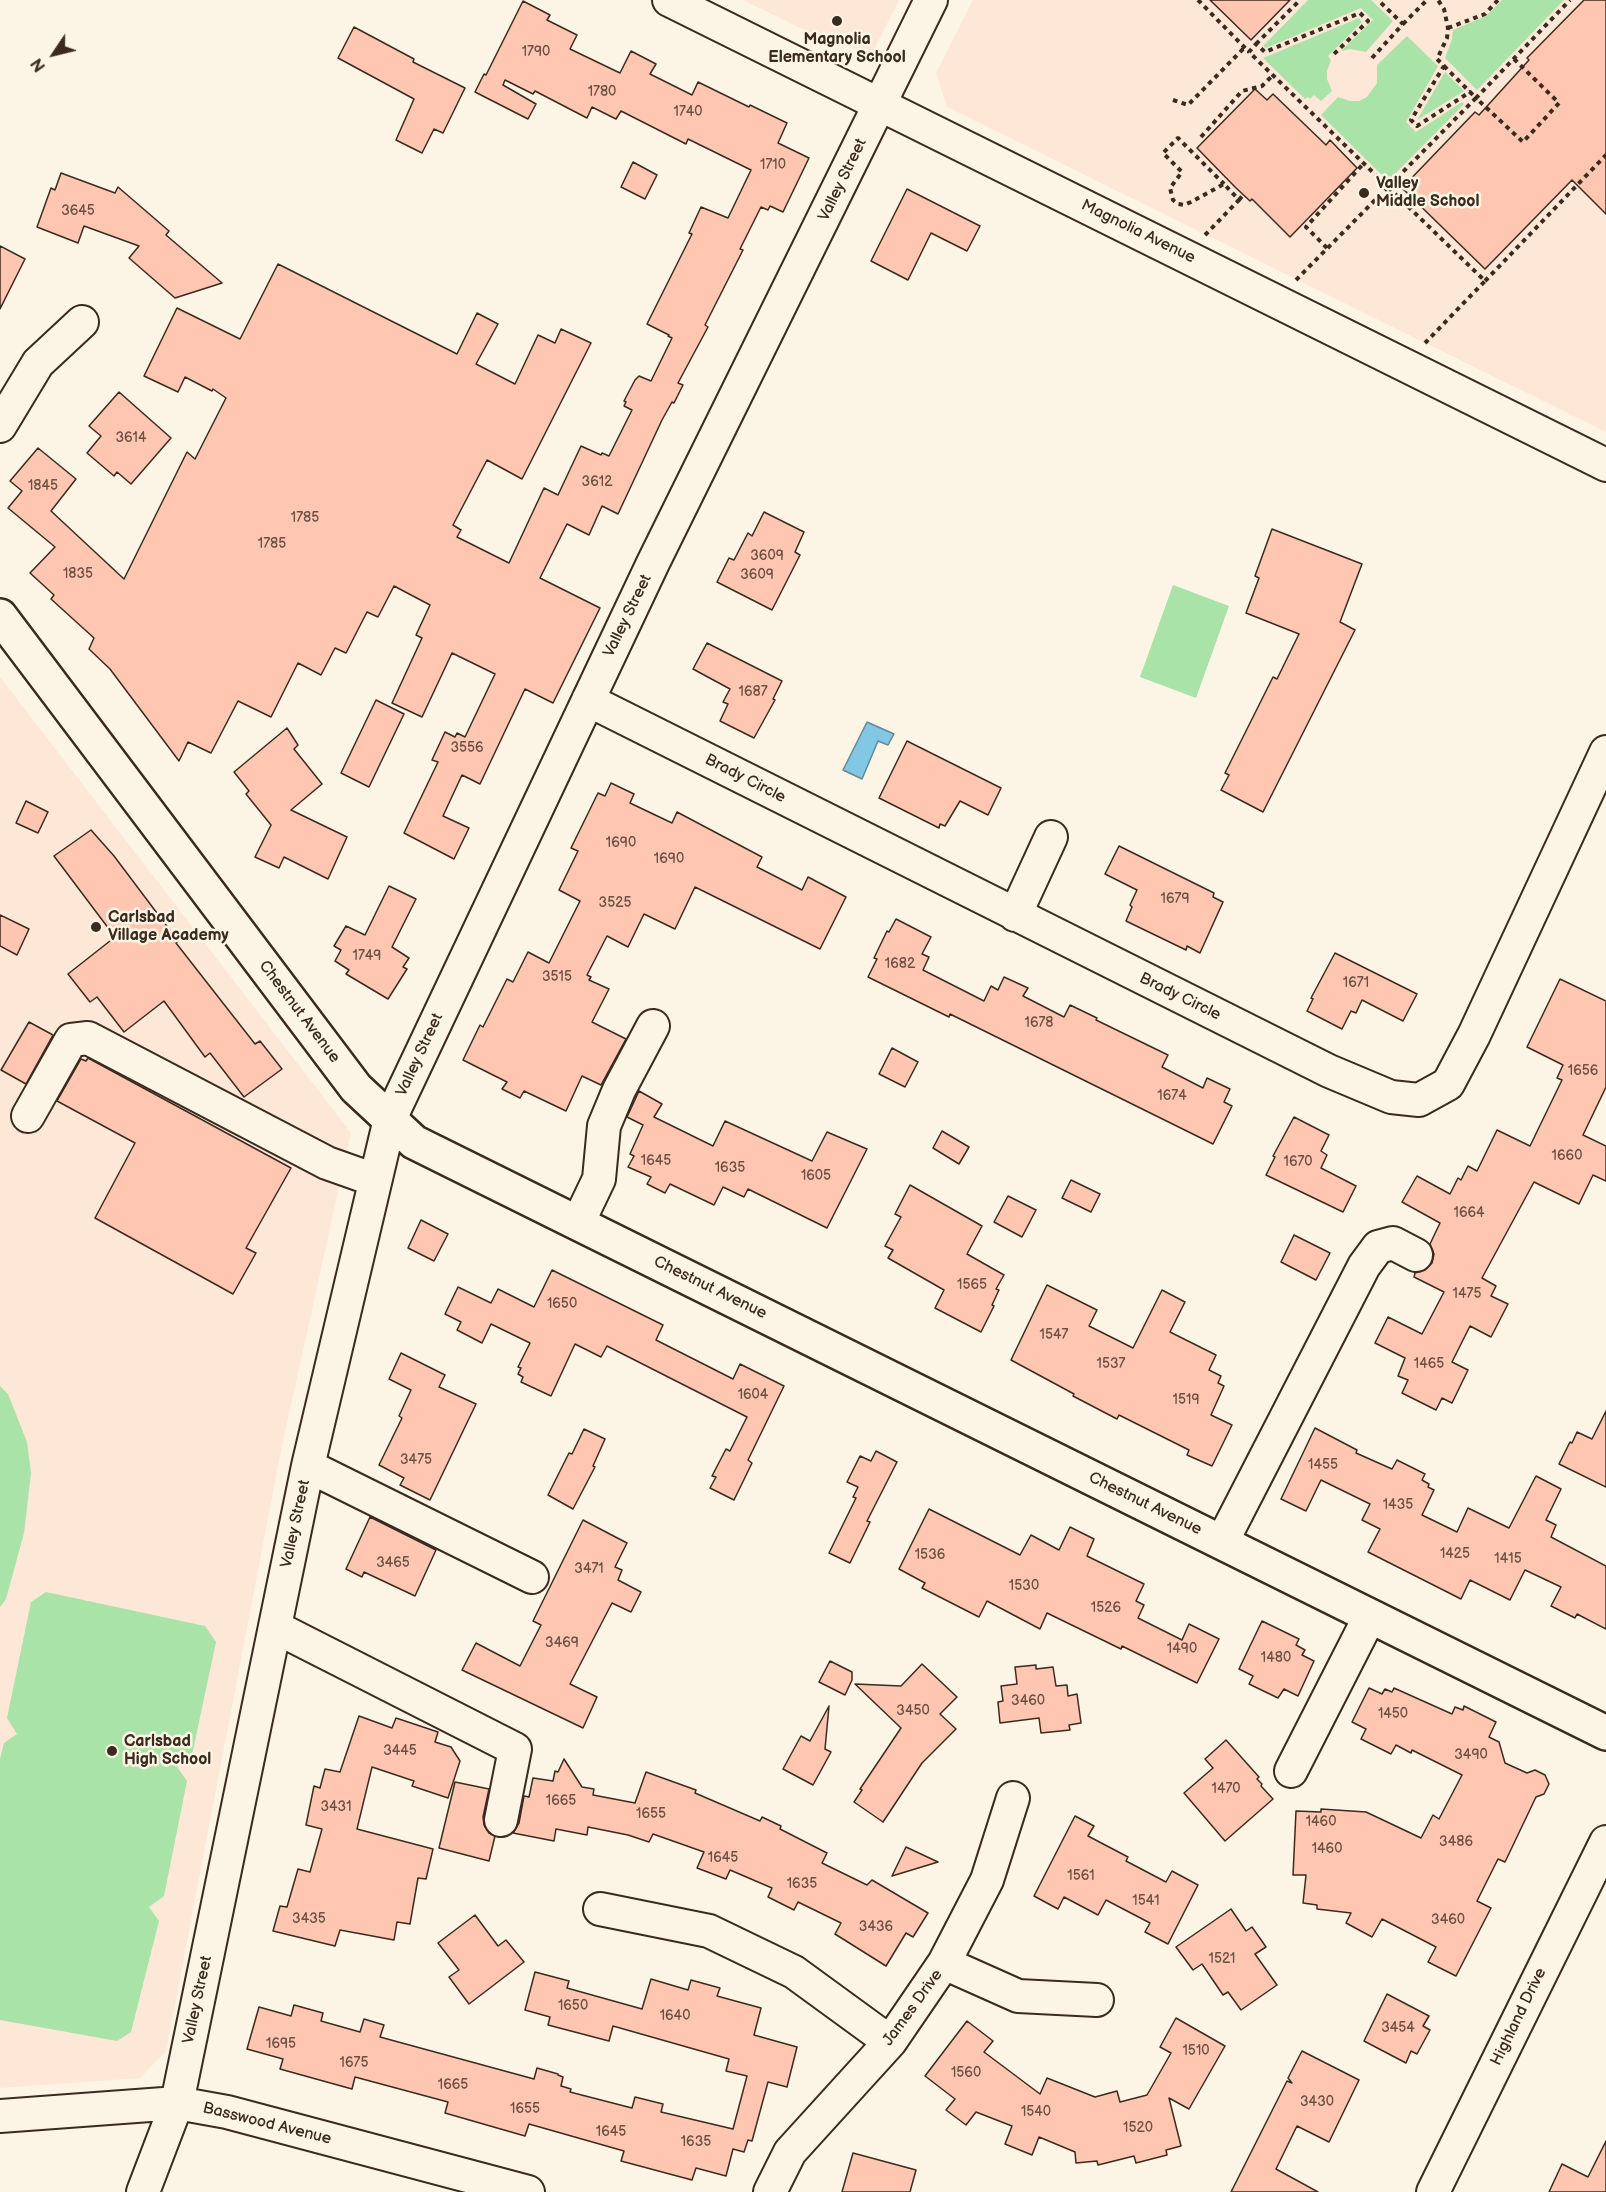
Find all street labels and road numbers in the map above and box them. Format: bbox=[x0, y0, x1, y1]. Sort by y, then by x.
street label: Valley Street bbox=[815, 136, 871, 224]
street label: Magnolia Avenue bbox=[1078, 196, 1198, 268]
street label: Valley Street bbox=[600, 572, 656, 660]
street label: Brady Circle bbox=[701, 750, 789, 808]
street label: Chestnut Avenue bbox=[254, 957, 344, 1067]
street label: Brady Circle bbox=[1136, 969, 1224, 1025]
street label: Valley Street bbox=[392, 1010, 448, 1100]
street label: Chestnut Avenue bbox=[650, 1252, 770, 1324]
street label: Chestnut Avenue bbox=[1085, 1468, 1205, 1540]
street label: Valley Street bbox=[277, 1478, 315, 1570]
street label: Valley Street bbox=[179, 1954, 217, 2046]
street label: Highland Drive bbox=[1487, 1965, 1551, 2069]
street label: James Drive bbox=[879, 1966, 947, 2050]
street label: Basswood Avenue bbox=[201, 2099, 333, 2149]

